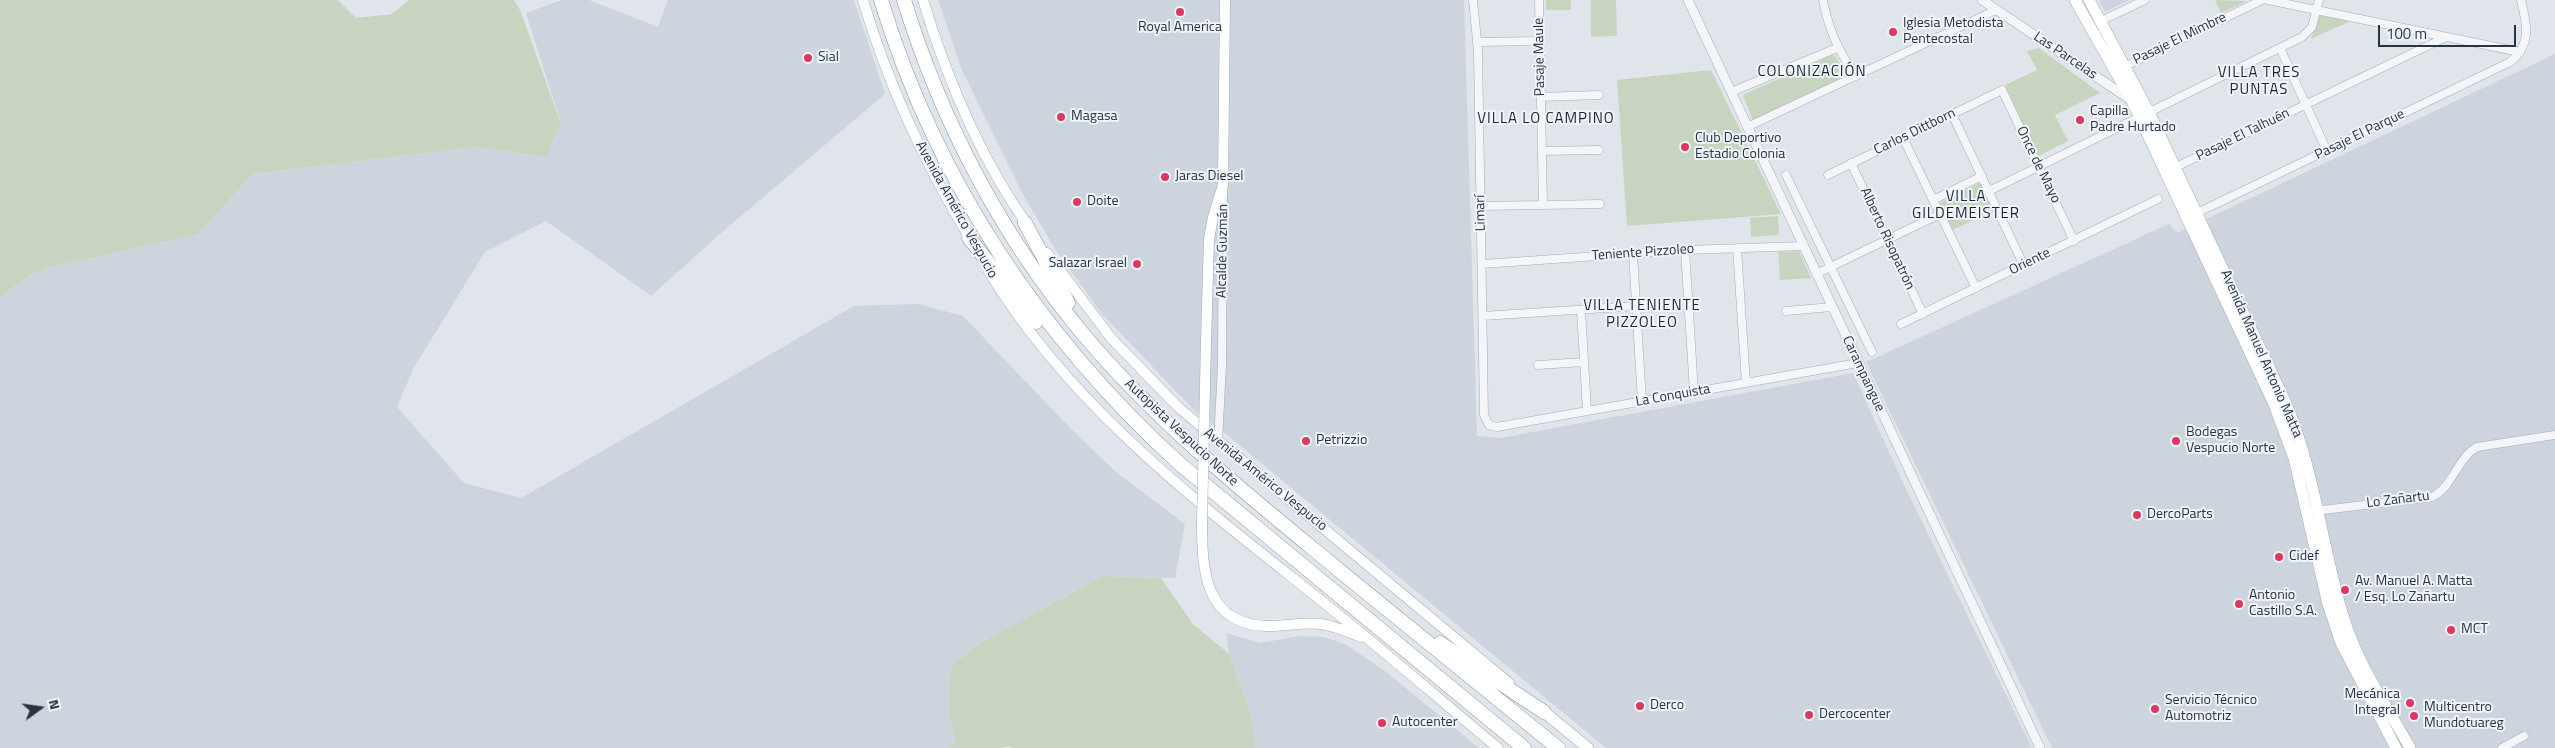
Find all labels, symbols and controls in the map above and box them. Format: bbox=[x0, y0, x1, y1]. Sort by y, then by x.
marker: Royal America bbox=[1174, 6, 1186, 18]
street label: Pasaje El Mimbre bbox=[2131, 9, 2229, 69]
scale bar bbox=[2380, 15, 2518, 47]
place label: Iglesia Metodista Pentecostal bbox=[1903, 16, 2003, 48]
street label: Pasaje Maule bbox=[1531, 18, 1549, 96]
place label: Royal America bbox=[1138, 20, 1222, 36]
text: 100 m bbox=[2386, 22, 2427, 45]
marker: Iglesia Metodista Pentecostal bbox=[1887, 26, 1899, 38]
street label: Las Parcelas bbox=[2030, 29, 2100, 83]
place label: Sial bbox=[818, 50, 839, 66]
marker: Sial bbox=[802, 52, 814, 64]
district label: COLONIZACIÓN bbox=[1756, 63, 1868, 81]
district label: VILLA TRES PUNTAS bbox=[2216, 64, 2302, 99]
place label: Capilla Padre Hurtado bbox=[2090, 104, 2176, 136]
street label: Carlos Dittborn bbox=[1871, 105, 1959, 159]
street label: Pasaje El Talhuén bbox=[2194, 105, 2292, 165]
street label: Pasaje El Parque bbox=[2312, 106, 2408, 164]
place label: Magasa bbox=[1071, 109, 1118, 125]
district label: VILLA LO CAMPINO bbox=[1475, 110, 1617, 128]
marker: Magasa bbox=[1055, 111, 1067, 123]
marker: Capilla Padre Hurtado bbox=[2074, 114, 2086, 126]
street label: Once de Mayo bbox=[2012, 124, 2064, 206]
place label: Club Deportivo Estadio Colonia bbox=[1695, 131, 1785, 164]
street label: Avenida Américo Vespucio bbox=[911, 139, 1001, 281]
marker: Club Deportivo Estadio Colonia bbox=[1679, 141, 1691, 153]
place label: Jaras Diesel bbox=[1175, 169, 1243, 185]
marker: Jaras Diesel bbox=[1159, 171, 1171, 183]
street label: Alberto Risopatrón bbox=[1856, 185, 1918, 293]
district label: VILLA GILDEMEISTER bbox=[1910, 188, 2022, 223]
place label: Doite bbox=[1087, 194, 1118, 210]
street label: Limarí bbox=[1472, 195, 1490, 231]
marker: Doite bbox=[1071, 196, 1083, 208]
street label: Alcalde Guzmán bbox=[1214, 204, 1232, 298]
street label: Teniente Pizzoleo bbox=[1591, 241, 1695, 265]
street label: Oriente bbox=[2007, 245, 2053, 279]
place label: Salazar Israel bbox=[1049, 256, 1127, 272]
marker: Salazar Israel bbox=[1131, 258, 1143, 270]
street label: Avenida Manuel Antonio Matta bbox=[2216, 268, 2306, 440]
district label: VILLA TENIENTE PIZZOLEO bbox=[1581, 297, 1703, 332]
street label: Carampangue bbox=[1838, 333, 1888, 415]
street label: Autopista Vespucio Norte bbox=[1121, 376, 1241, 490]
street label: La Conquista bbox=[1634, 381, 1712, 411]
street label: Avenida Américo Vespucio bbox=[1200, 425, 1330, 535]
place label: Bodegas Vespucio Norte bbox=[2186, 425, 2275, 458]
place label: Petrizzio bbox=[1316, 433, 1367, 449]
marker: Petrizzio bbox=[1300, 435, 1312, 447]
marker: Bodegas Vespucio Norte bbox=[2170, 435, 2182, 447]
street label: Lo Zañartu bbox=[2366, 488, 2430, 512]
place label: DercoParts bbox=[2147, 507, 2213, 523]
marker: DercoParts bbox=[2131, 509, 2143, 521]
place label: Cidef bbox=[2289, 549, 2319, 565]
marker: Cidef bbox=[2273, 551, 2285, 563]
place label: Av. Manuel A. Matta / Esq. Lo Zañartu bbox=[2355, 574, 2473, 606]
marker: Av. Manuel A. Matta / Esq. Lo Zañartu bbox=[2339, 584, 2351, 596]
place label: Antonio Castillo S.A. bbox=[2249, 588, 2317, 620]
marker: Antonio Castillo S.A. bbox=[2233, 598, 2245, 610]
place label: MCT bbox=[2461, 622, 2488, 638]
marker: MCT bbox=[2445, 624, 2457, 636]
north arrow bbox=[15, 683, 65, 733]
place label: Mecánica Integral bbox=[2344, 687, 2400, 720]
place label: Servicio Técnico Automotriz bbox=[2165, 693, 2257, 726]
text: N bbox=[44, 697, 66, 711]
marker: Mecánica Integral bbox=[2404, 697, 2416, 709]
place label: Derco bbox=[1650, 698, 1684, 714]
marker: Derco bbox=[1634, 700, 1646, 712]
place label: Multicentro Mundotuareg bbox=[2424, 700, 2504, 732]
marker: Servicio Técnico Automotriz bbox=[2149, 703, 2161, 715]
place label: Dercocenter bbox=[1819, 707, 1891, 723]
marker: Dercocenter bbox=[1803, 709, 1815, 721]
marker: Multicentro Mundotuareg bbox=[2408, 710, 2420, 722]
place label: Autocenter bbox=[1392, 715, 1457, 731]
marker: Autocenter bbox=[1376, 717, 1388, 729]

